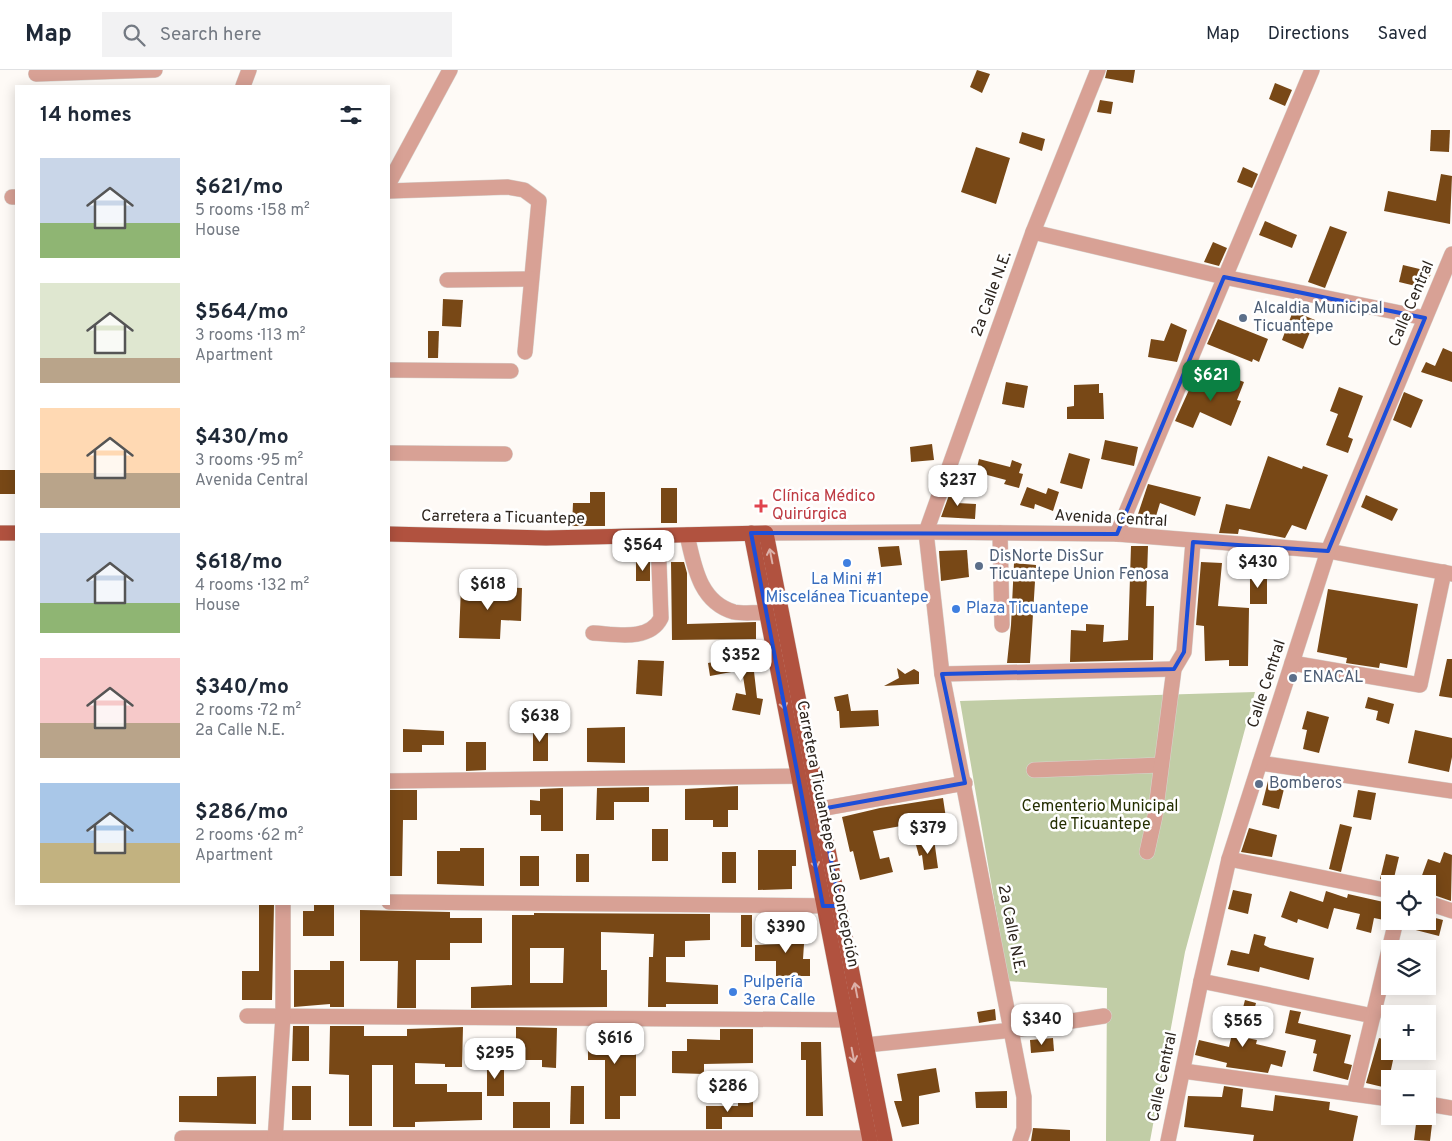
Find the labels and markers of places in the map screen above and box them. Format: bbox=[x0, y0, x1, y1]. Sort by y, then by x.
place label: Alcaldia Municipal Ticuantepe bbox=[1253, 299, 1383, 337]
marker: Alcaldia Municipal Ticuantepe bbox=[1237, 312, 1249, 324]
pin: $621 bbox=[1181, 360, 1241, 402]
pin: $237 bbox=[928, 464, 988, 507]
place label: Clínica Médico Quirúrgica bbox=[772, 487, 875, 525]
marker: Clínica Médico Quirúrgica bbox=[754, 499, 768, 513]
pin: $564 bbox=[613, 530, 673, 572]
pin: $430 bbox=[1228, 546, 1288, 589]
place label: DisNorte DisSur Ticuantepe Union Fenosa bbox=[989, 547, 1169, 585]
marker: La Mini #1 Miscelánea Ticuantepe bbox=[841, 557, 853, 569]
marker: DisNorte DisSur Ticuantepe Union Fenosa bbox=[973, 560, 985, 572]
pin: $618 bbox=[458, 568, 518, 611]
place label: La Mini #1 Miscelánea Ticuantepe bbox=[765, 570, 929, 608]
place label: Plaza Ticuantepe bbox=[966, 599, 1089, 619]
marker: Plaza Ticuantepe bbox=[950, 603, 962, 615]
pin: $352 bbox=[711, 640, 771, 682]
place label: ENACAL bbox=[1303, 668, 1363, 688]
marker: ENACAL bbox=[1287, 672, 1299, 684]
pin: $638 bbox=[510, 700, 570, 743]
place label: Bomberos bbox=[1269, 774, 1342, 794]
marker: Bomberos bbox=[1253, 778, 1265, 790]
pin: $379 bbox=[898, 812, 958, 855]
pin: $390 bbox=[756, 912, 816, 954]
place label: Pulpería 3era Calle bbox=[743, 973, 815, 1011]
marker: Pulpería 3era Calle bbox=[727, 986, 739, 998]
pin: $340 bbox=[1012, 1004, 1072, 1046]
pin: $565 bbox=[1213, 1006, 1273, 1048]
pin: $616 bbox=[585, 1022, 645, 1065]
pin: $295 bbox=[465, 1038, 525, 1080]
pin: $286 bbox=[698, 1070, 758, 1113]

